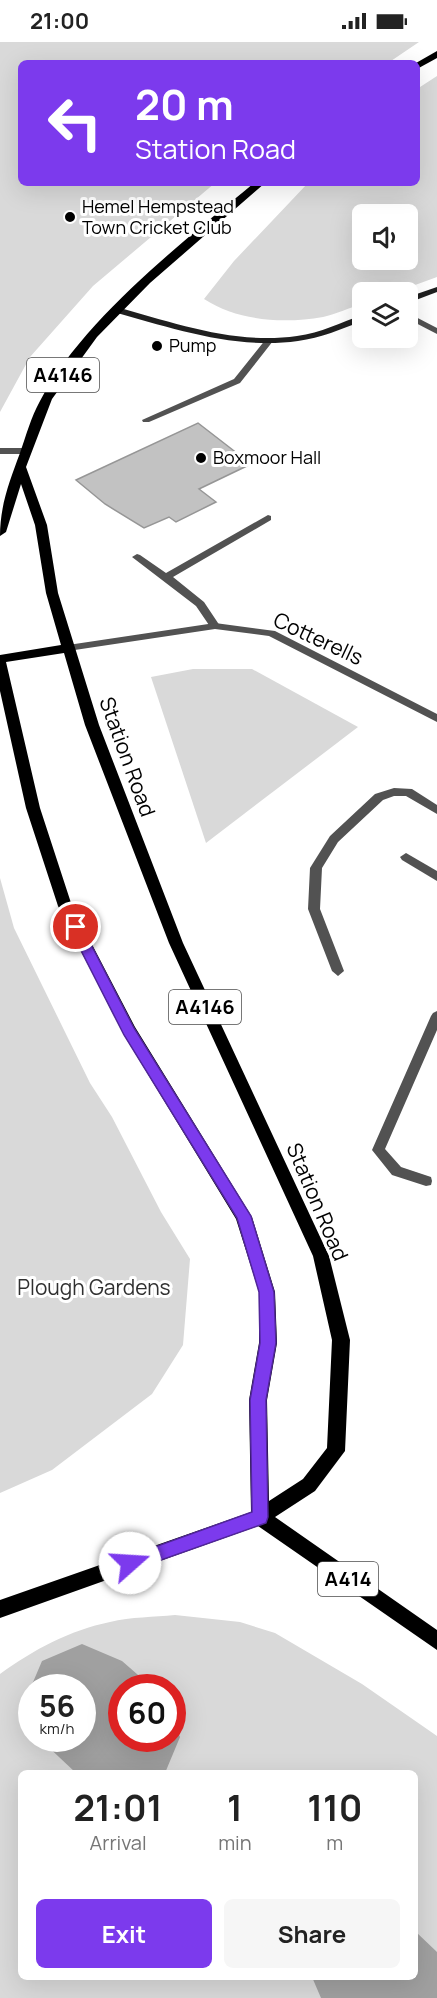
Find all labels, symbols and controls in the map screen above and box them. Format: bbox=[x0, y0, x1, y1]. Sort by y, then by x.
text: 21:00 bbox=[30, 6, 89, 36]
text: 20 m bbox=[135, 75, 234, 133]
icon: left bbox=[36, 84, 114, 162]
text: Station Road bbox=[135, 130, 296, 167]
place label: Hemel Hempstead Town Cricket Club bbox=[82, 194, 234, 239]
map controls bbox=[352, 204, 418, 348]
button: sound bbox=[352, 204, 418, 270]
marker: Hemel Hempstead Town Cricket Club bbox=[63, 210, 77, 224]
button: layers bbox=[352, 282, 418, 348]
place label: Pump bbox=[169, 333, 216, 357]
marker: Pump bbox=[150, 339, 164, 353]
road number: A4146 bbox=[27, 358, 99, 392]
place label: Boxmoor Hall bbox=[213, 445, 321, 469]
marker: Boxmoor Hall bbox=[194, 451, 208, 465]
street label: Cotterells bbox=[269, 605, 368, 671]
street label: Station Road bbox=[93, 693, 163, 820]
pin bbox=[50, 901, 101, 952]
icon: arrive bbox=[59, 910, 92, 943]
road number: A4146 bbox=[169, 990, 241, 1024]
street label: Station Road bbox=[281, 1139, 355, 1265]
park label: Plough Gardens bbox=[17, 1273, 171, 1301]
position arrow bbox=[98, 1531, 162, 1595]
road number: A414 bbox=[318, 1562, 378, 1596]
speed limit sign: 60 bbox=[108, 1674, 186, 1752]
text: 56 bbox=[39, 1685, 75, 1726]
text: km/h bbox=[40, 1718, 74, 1739]
text: 21:01 bbox=[74, 1783, 163, 1832]
text: 1 bbox=[227, 1783, 243, 1832]
text: 110 bbox=[307, 1783, 362, 1832]
text: Arrival bbox=[90, 1829, 147, 1856]
text: min bbox=[218, 1829, 252, 1856]
text: m bbox=[326, 1829, 343, 1856]
button: Exit bbox=[36, 1899, 212, 1968]
button: Share bbox=[224, 1899, 400, 1968]

